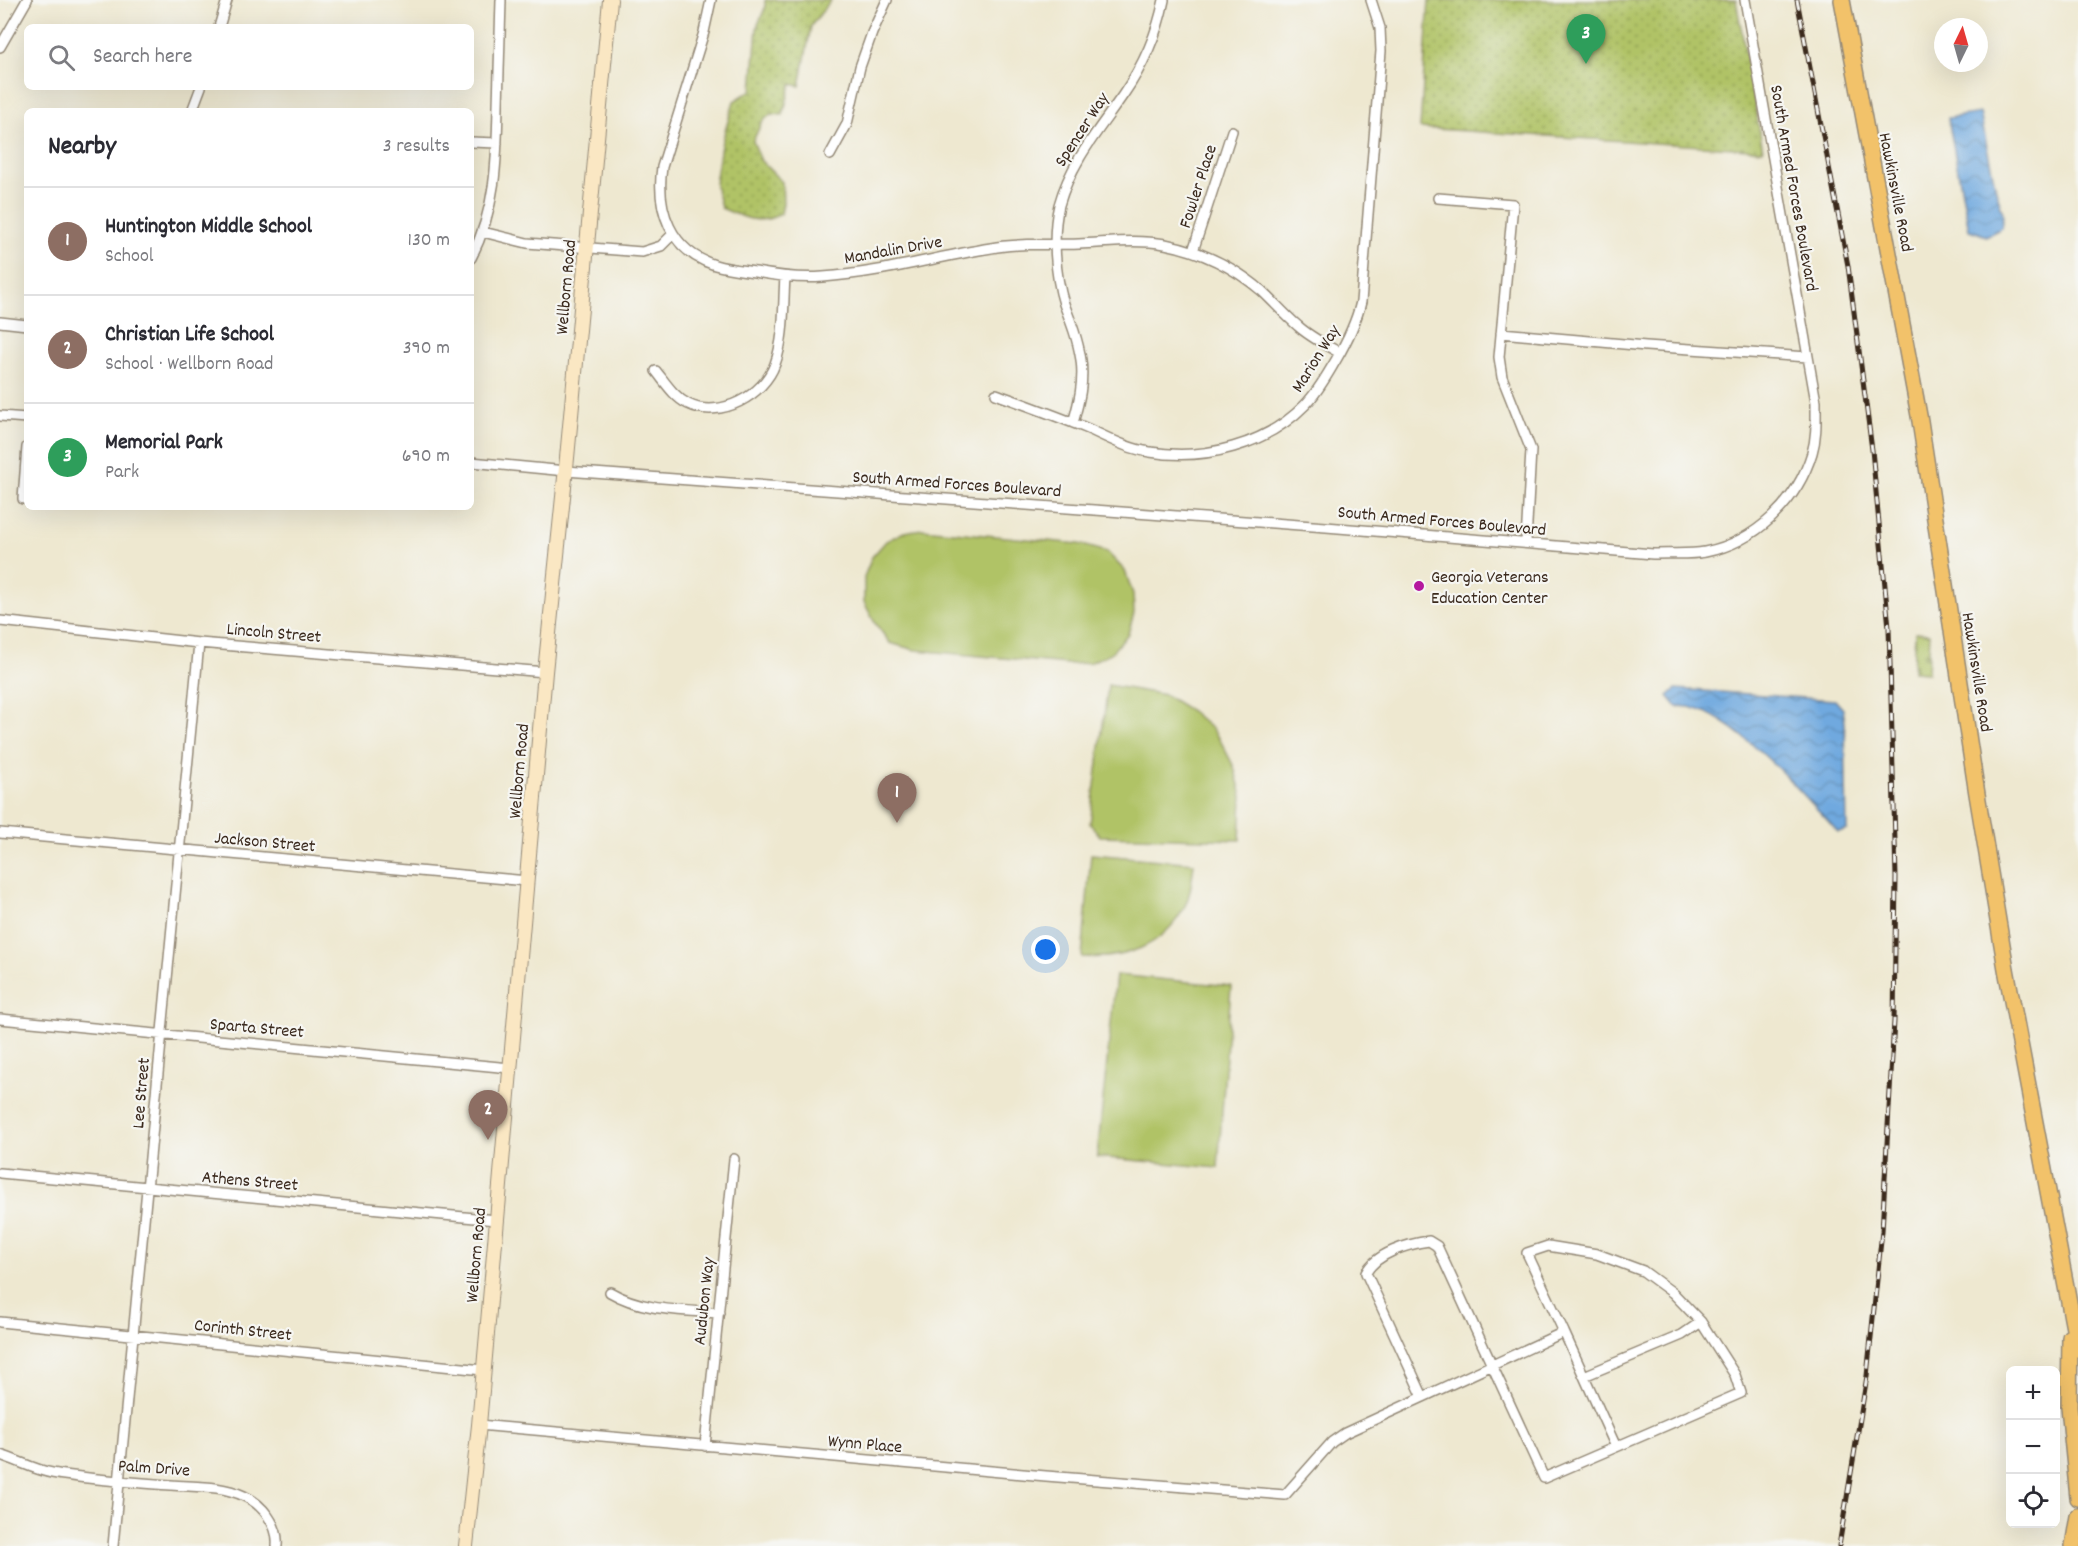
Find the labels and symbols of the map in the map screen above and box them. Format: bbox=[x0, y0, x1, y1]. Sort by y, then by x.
pin: 3 bbox=[1566, 14, 1606, 64]
north arrow bbox=[1934, 18, 1988, 72]
street label: South Armed Forces Boulevard bbox=[1762, 83, 1823, 294]
street label: Spencer Way bbox=[1050, 88, 1117, 173]
street label: Hawkinsville Road bbox=[1871, 131, 1918, 254]
street label: Fowler Place bbox=[1174, 142, 1225, 232]
street label: Mandalin Drive bbox=[843, 231, 944, 272]
street label: Wellborn Road bbox=[551, 239, 584, 336]
street label: Marion Way bbox=[1287, 320, 1348, 398]
street label: South Armed Forces Boulevard bbox=[852, 466, 1062, 505]
street label: South Armed Forces Boulevard bbox=[1336, 501, 1547, 544]
place label: Georgia Veterans Education Center bbox=[1431, 566, 1549, 612]
marker: Georgia Veterans Education Center bbox=[1412, 579, 1426, 593]
street label: Hawkinsville Road bbox=[1954, 611, 1997, 734]
street label: Lincoln Street bbox=[226, 618, 322, 651]
street label: Wellborn Road bbox=[504, 723, 537, 820]
pin: 1 bbox=[878, 774, 916, 823]
street label: Jackson Street bbox=[213, 827, 317, 860]
your location bbox=[1031, 935, 1060, 964]
street label: Sparta Street bbox=[209, 1013, 305, 1046]
street label: Lee Street bbox=[127, 1056, 158, 1130]
pin: 2 bbox=[468, 1090, 508, 1140]
street label: Athens Street bbox=[201, 1166, 299, 1199]
street label: Wellborn Road bbox=[461, 1207, 494, 1304]
street label: Audubon Way bbox=[688, 1255, 723, 1346]
street label: Corinth Street bbox=[193, 1314, 293, 1349]
street label: Wynn Place bbox=[827, 1430, 903, 1461]
street label: Palm Drive bbox=[117, 1455, 191, 1484]

